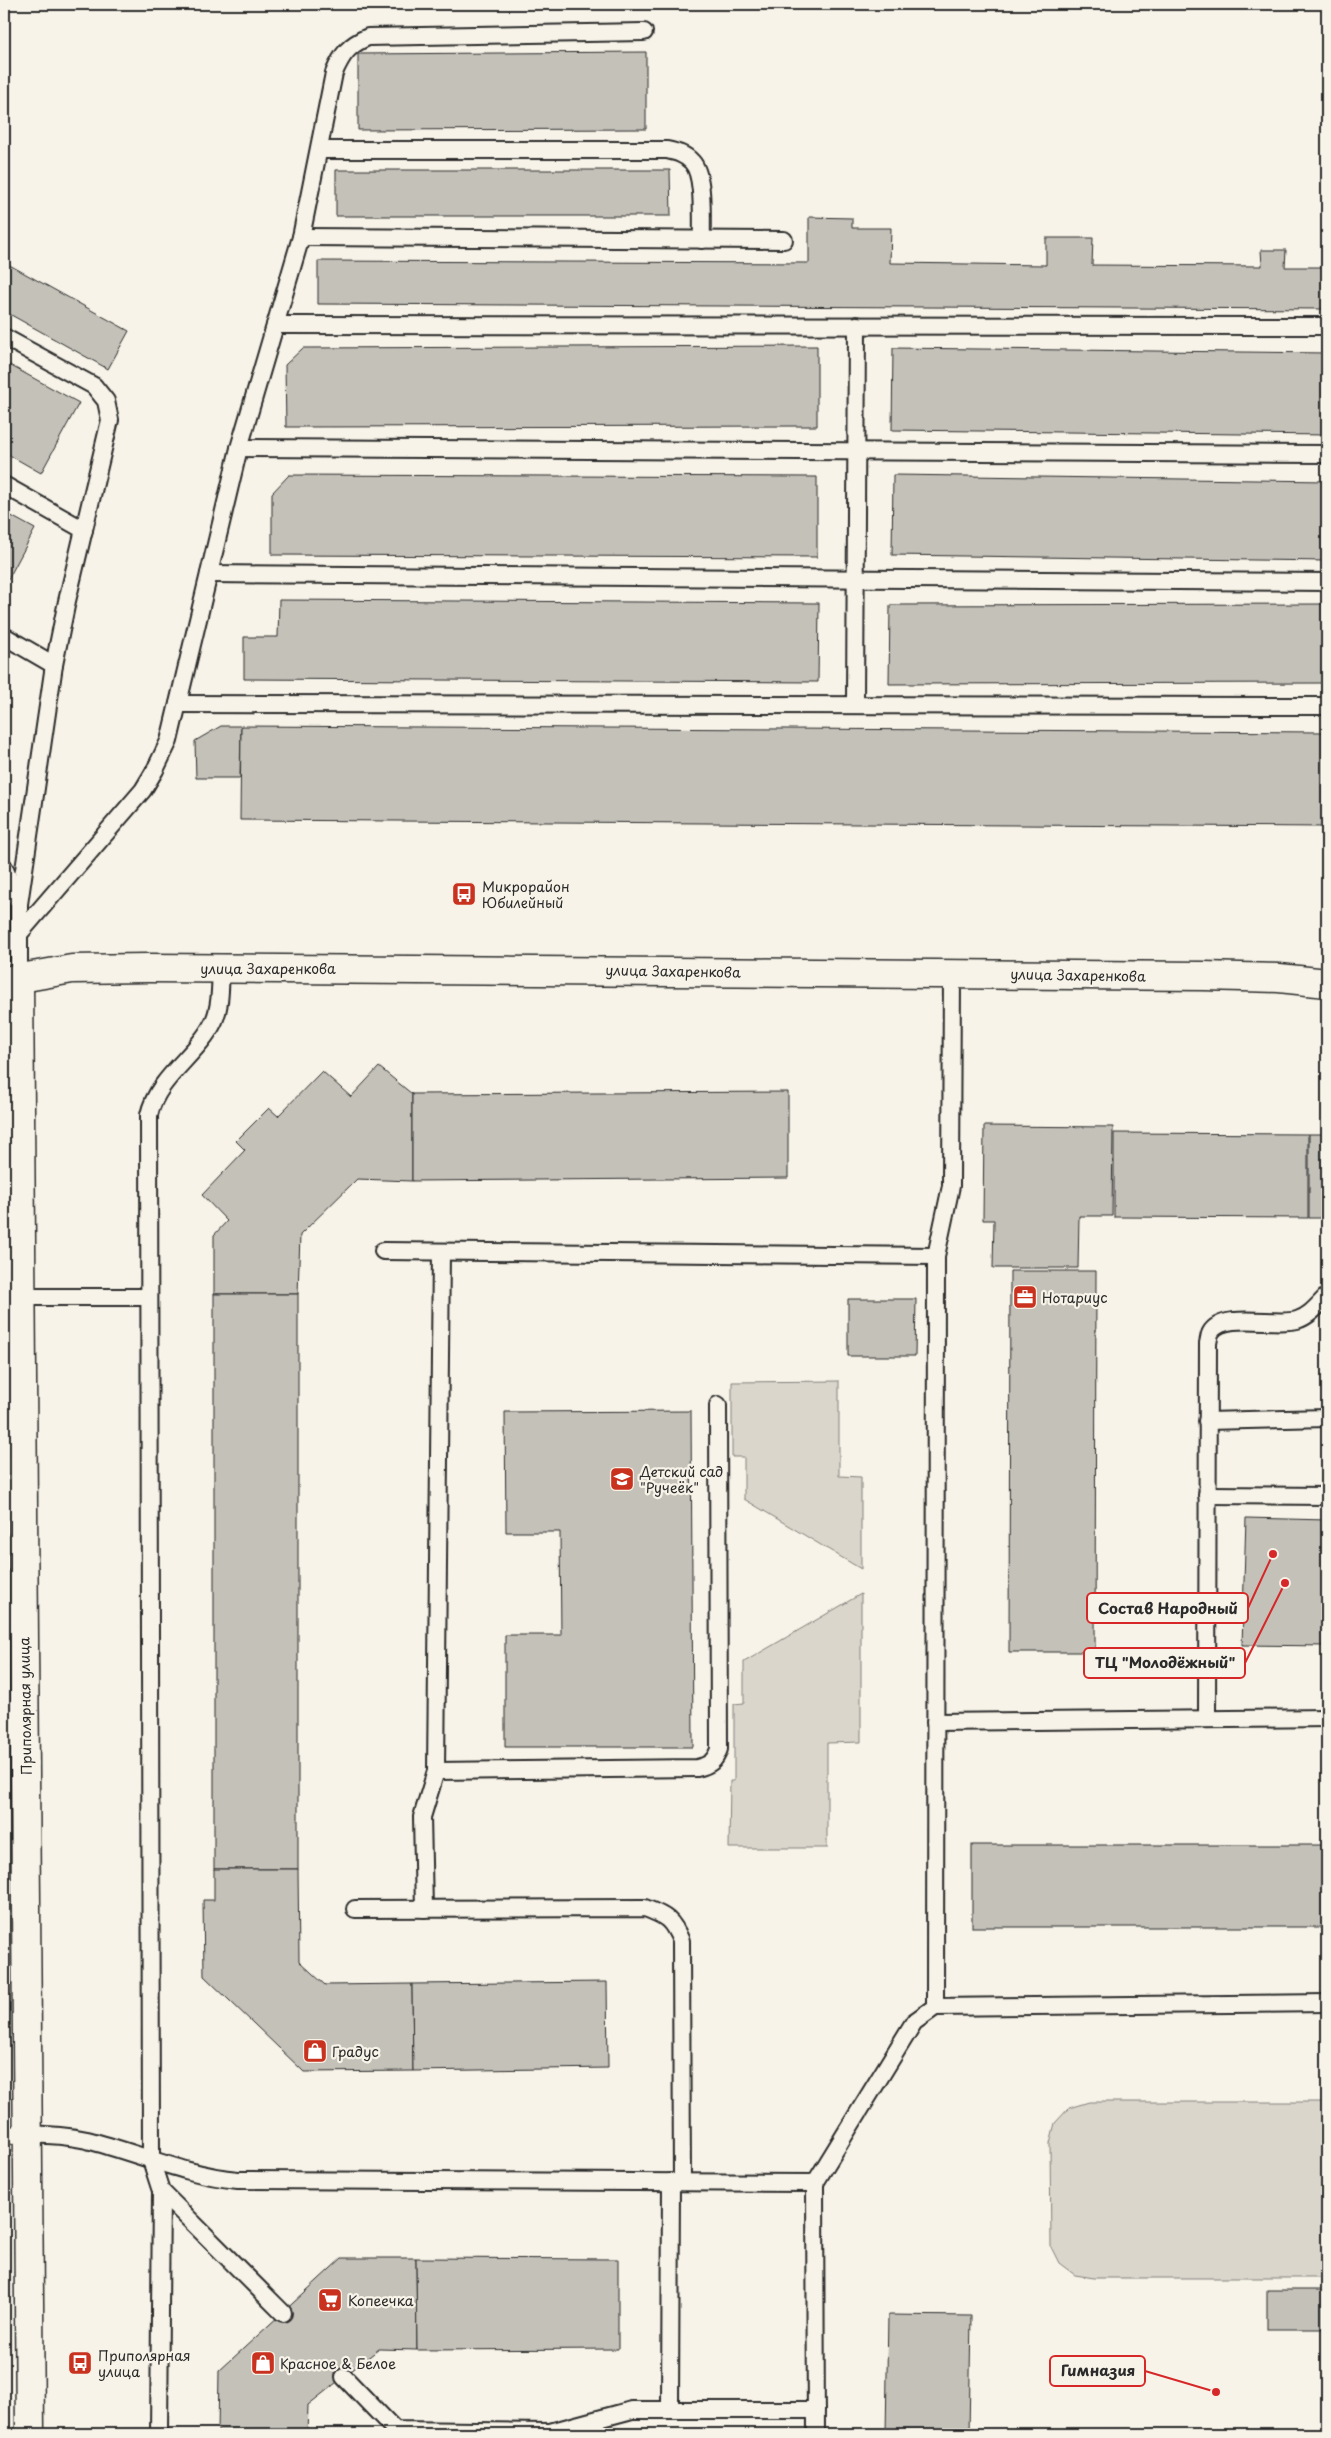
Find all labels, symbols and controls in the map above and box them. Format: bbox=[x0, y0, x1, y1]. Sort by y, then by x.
place label: Микрорайон Юбилейный bbox=[482, 876, 570, 913]
bus stop icon: Микрорайон Юбилейный bbox=[451, 881, 477, 907]
street label: улица Захаренкова bbox=[200, 958, 336, 979]
street label: улица Захаренкова bbox=[605, 959, 741, 983]
street label: улица Захаренкова bbox=[1010, 963, 1146, 987]
office icon: Нотариус bbox=[1012, 1284, 1038, 1310]
place label: Нотариус bbox=[1042, 1287, 1107, 1308]
place label: Детский сад "Ручеёк" bbox=[639, 1461, 723, 1498]
school or university icon: Детский сад "Ручеёк" bbox=[609, 1466, 635, 1492]
callout: Состав Народный bbox=[1087, 1593, 1248, 1623]
text: Состав Народный bbox=[1098, 1596, 1238, 1619]
street label: Приполярная улица bbox=[13, 1637, 37, 1775]
callout: ТЦ "Молодёжный" bbox=[1084, 1648, 1245, 1678]
text: ТЦ "Молодёжный" bbox=[1095, 1650, 1235, 1673]
shop icon: Градус bbox=[302, 2038, 328, 2064]
place label: Градус bbox=[332, 2041, 379, 2062]
supermarket icon: Копеечка bbox=[317, 2287, 343, 2313]
place label: Копеечка bbox=[348, 2290, 414, 2311]
place label: Приполярная улица bbox=[98, 2345, 190, 2382]
bus stop icon: Приполярная улица bbox=[67, 2350, 93, 2376]
shop icon: Красное & Белое bbox=[250, 2350, 276, 2376]
place label: Красное & Белое bbox=[280, 2353, 396, 2374]
callout: Гимназия bbox=[1050, 2356, 1145, 2386]
text: Гимназия bbox=[1061, 2358, 1135, 2381]

